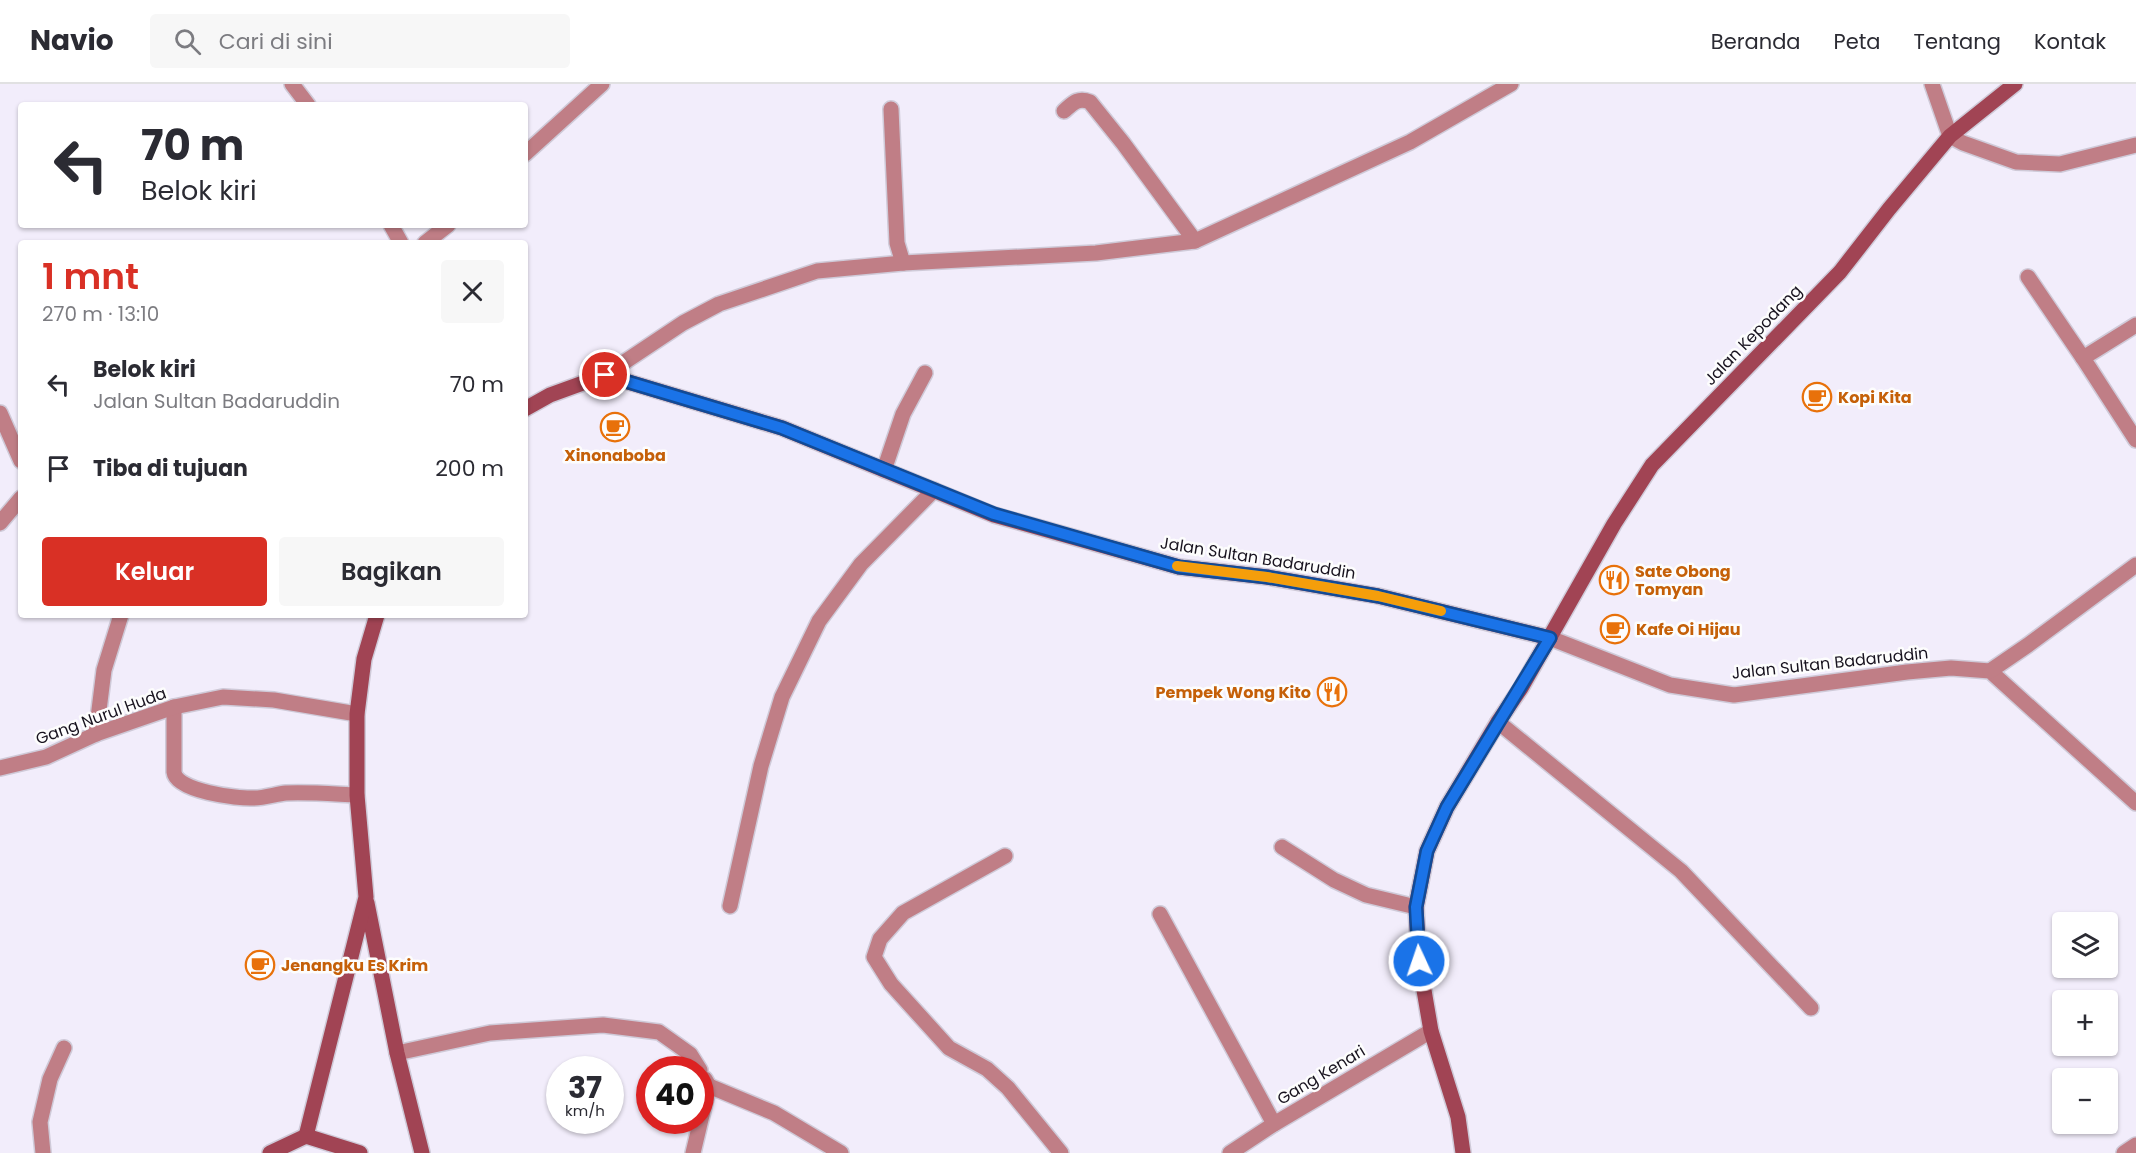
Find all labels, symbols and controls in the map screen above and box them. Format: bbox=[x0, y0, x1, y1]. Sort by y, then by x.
search box bbox=[150, 14, 570, 68]
text: Navio bbox=[30, 21, 114, 60]
icon: search bbox=[171, 25, 204, 58]
text: Cari di sini bbox=[219, 26, 333, 57]
text: Beranda bbox=[1711, 27, 1801, 56]
text: Peta bbox=[1834, 27, 1881, 56]
text: Tentang bbox=[1914, 27, 2001, 56]
text: Kontak bbox=[2034, 27, 2106, 56]
text: 70 m bbox=[141, 116, 244, 175]
icon: left bbox=[42, 126, 120, 204]
text: Belok kiri bbox=[141, 172, 257, 209]
text: 1 mnt bbox=[42, 251, 139, 302]
button: close bbox=[441, 260, 504, 323]
street label: Jalan Kepodang bbox=[1699, 280, 1807, 390]
text: 270 m · 13:10 bbox=[42, 300, 159, 328]
pin bbox=[579, 349, 630, 400]
text: Belok kiri bbox=[93, 354, 196, 385]
icon: arrive bbox=[588, 358, 621, 391]
icon: left bbox=[42, 368, 75, 401]
text: 70 m bbox=[450, 369, 504, 400]
cafe icon: Kopi Kita bbox=[1801, 381, 1833, 413]
place label: Kopi Kita bbox=[1838, 386, 1912, 409]
text: Jalan Sultan Badaruddin bbox=[93, 387, 340, 415]
cafe icon: Xinonaboba bbox=[599, 411, 631, 443]
place label: Xinonaboba bbox=[564, 444, 666, 467]
icon: arrive bbox=[42, 452, 75, 485]
text: Tiba di tujuan bbox=[93, 453, 248, 484]
text: 200 m bbox=[435, 453, 504, 484]
street label: Jalan Sultan Badaruddin bbox=[1159, 531, 1357, 585]
button: Keluar bbox=[42, 537, 267, 606]
button: Bagikan bbox=[279, 537, 504, 606]
place label: Sate Obong Tomyan bbox=[1635, 560, 1731, 601]
restaurant icon: Sate Obong Tomyan bbox=[1598, 564, 1630, 596]
cafe icon: Kafe Oi Hijau bbox=[1599, 613, 1631, 645]
place label: Kafe Oi Hijau bbox=[1636, 618, 1740, 641]
street label: Jalan Sultan Badaruddin bbox=[1731, 641, 1929, 685]
restaurant icon: Pempek Wong Kito bbox=[1316, 676, 1348, 708]
place label: Pempek Wong Kito bbox=[1156, 681, 1311, 704]
street label: Gang Nurul Huda bbox=[32, 682, 170, 750]
map controls bbox=[2052, 912, 2118, 1134]
button: layers bbox=[2052, 912, 2118, 978]
position arrow bbox=[1387, 929, 1451, 993]
cafe icon: Jenangku Es Krim bbox=[244, 949, 276, 981]
place label: Jenangku Es Krim bbox=[281, 954, 428, 977]
button: + bbox=[2052, 990, 2118, 1056]
street label: Gang Kenari bbox=[1273, 1040, 1369, 1110]
speed limit sign: 40 bbox=[636, 1056, 714, 1134]
text: 37 bbox=[568, 1066, 602, 1109]
button: − bbox=[2052, 1068, 2118, 1134]
text: km/h bbox=[565, 1100, 605, 1121]

